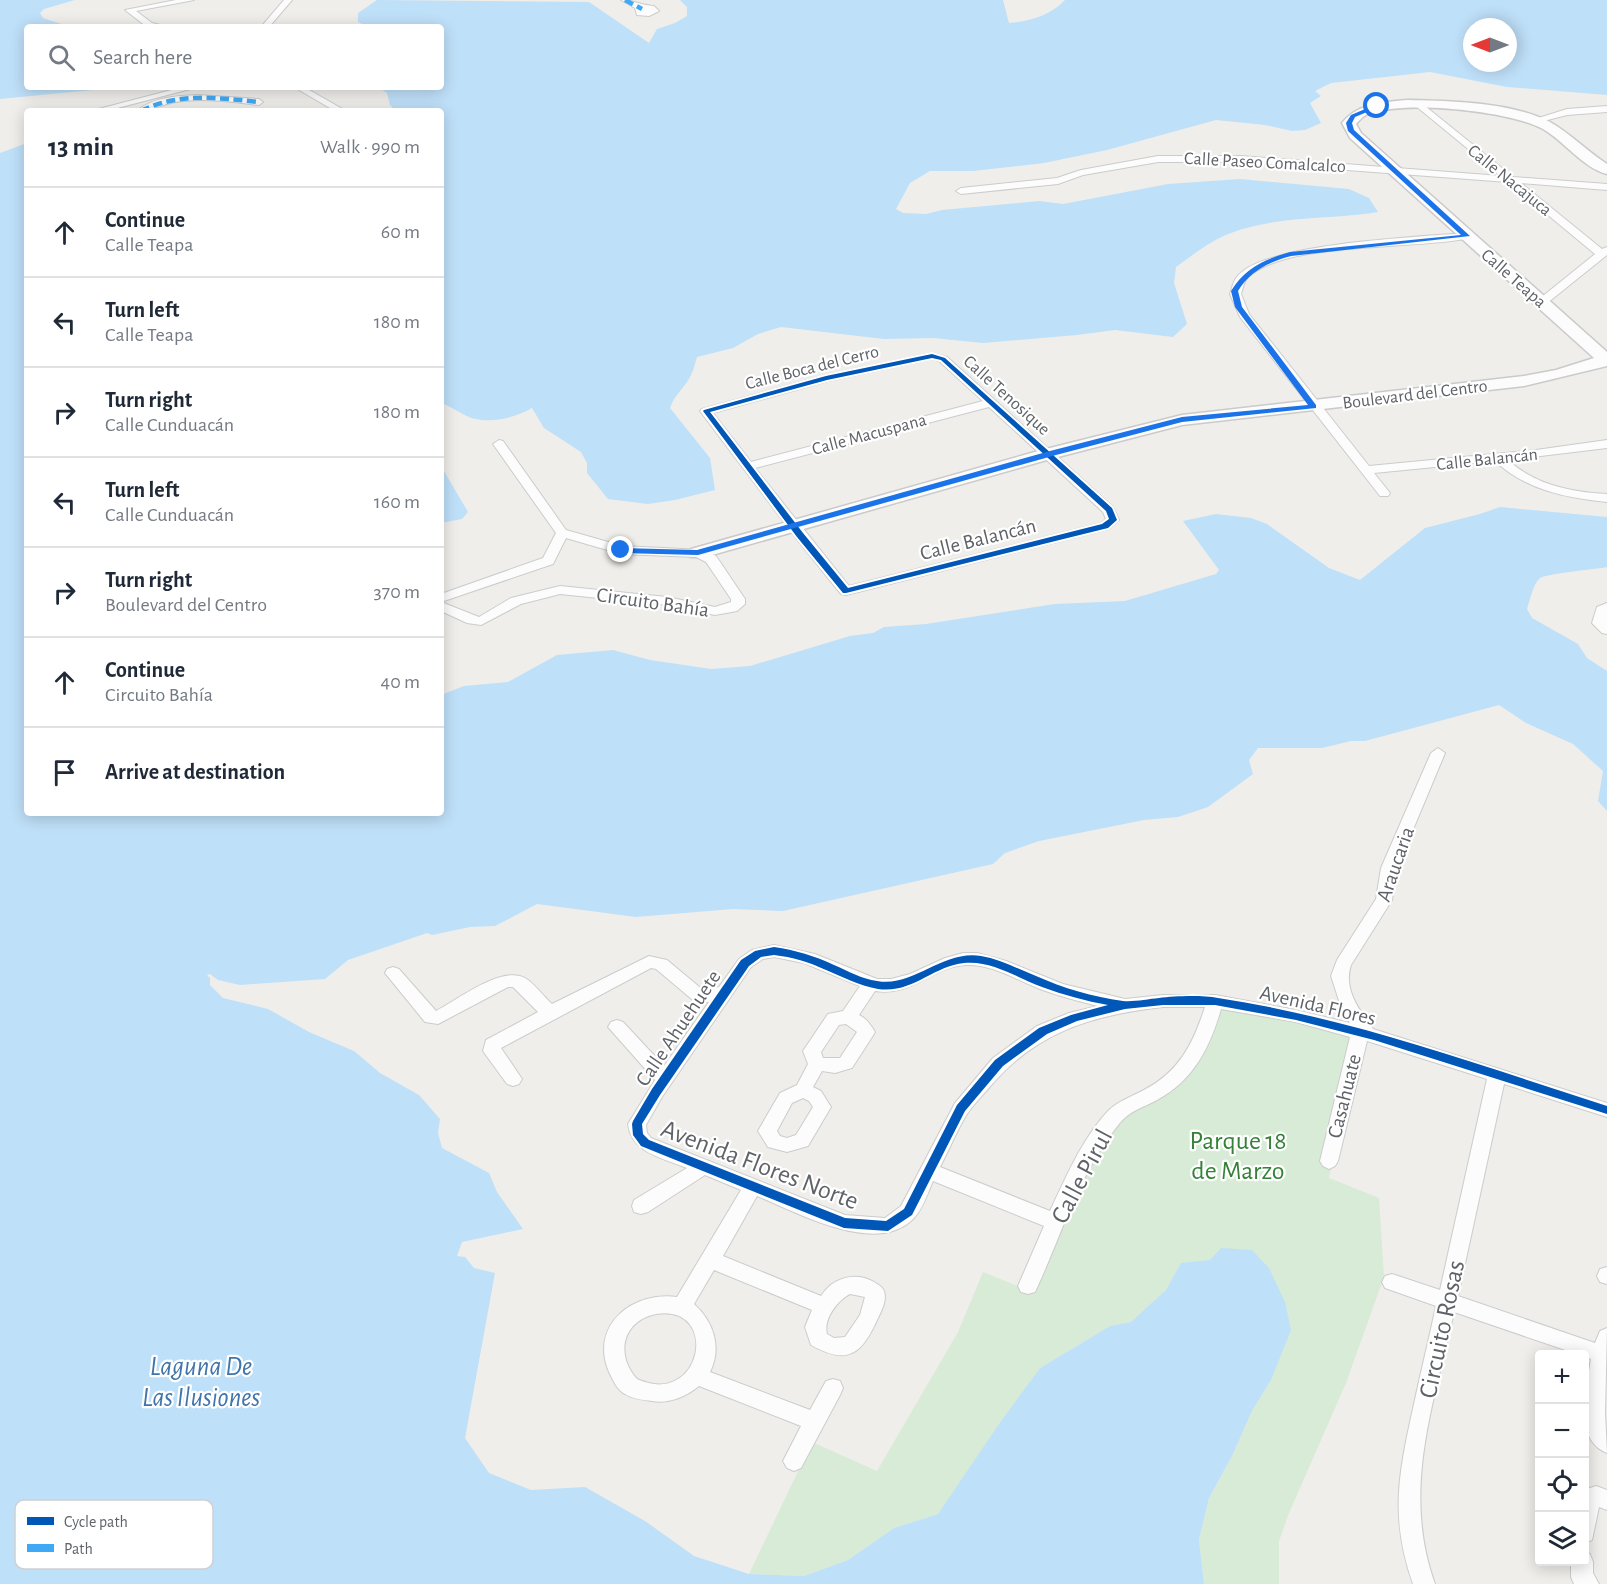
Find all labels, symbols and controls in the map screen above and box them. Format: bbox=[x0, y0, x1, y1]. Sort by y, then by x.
north arrow bbox=[1463, 18, 1517, 72]
search box bbox=[24, 24, 444, 90]
icon: search bbox=[45, 41, 78, 74]
text: Search here bbox=[93, 46, 192, 68]
route start bbox=[1363, 92, 1389, 118]
text: 13 min bbox=[48, 134, 114, 160]
text: Walk · 990 m bbox=[320, 137, 420, 157]
street label: Calle Nacajuca bbox=[1464, 142, 1555, 220]
street label: Calle Paseo Comalcalco bbox=[1184, 150, 1346, 176]
text: Continue bbox=[105, 209, 185, 231]
icon: ahead bbox=[48, 216, 81, 249]
text: 60 m bbox=[381, 222, 420, 242]
text: Calle Teapa bbox=[105, 235, 193, 255]
street label: Calle Teapa bbox=[1477, 246, 1549, 312]
text: Turn left bbox=[105, 299, 179, 321]
icon: left bbox=[48, 306, 81, 339]
text: 180 m bbox=[374, 312, 420, 332]
text: Calle Teapa bbox=[105, 325, 193, 345]
street label: Calle Boca del Cerro bbox=[744, 343, 881, 393]
street label: Calle Tenosique bbox=[960, 352, 1053, 439]
street label: Boulevard del Centro bbox=[1342, 377, 1489, 413]
text: Turn right bbox=[105, 389, 192, 411]
icon: right bbox=[48, 396, 81, 429]
text: 180 m bbox=[374, 402, 420, 422]
street label: Calle Macuspana bbox=[810, 411, 928, 459]
text: Calle Cunduacán bbox=[105, 415, 234, 435]
street label: Calle Balancán bbox=[1436, 446, 1539, 474]
text: Turn left bbox=[105, 479, 179, 501]
icon: left bbox=[48, 486, 81, 519]
text: 160 m bbox=[374, 492, 420, 512]
text: Calle Cunduacán bbox=[105, 505, 234, 525]
street label: Calle Balancán bbox=[918, 515, 1038, 564]
route end bbox=[607, 536, 633, 562]
text: Turn right bbox=[105, 569, 192, 591]
icon: right bbox=[48, 576, 81, 609]
text: 370 m bbox=[374, 582, 420, 602]
street label: Circuito Bahía bbox=[595, 584, 711, 621]
text: Boulevard del Centro bbox=[105, 595, 267, 615]
text: Continue bbox=[105, 659, 185, 681]
icon: ahead bbox=[48, 666, 81, 699]
text: 40 m bbox=[381, 672, 420, 692]
text: Circuito Bahía bbox=[105, 685, 213, 705]
icon: arrive bbox=[48, 756, 81, 789]
text: Arrive at destination bbox=[105, 761, 285, 783]
street label: Araucaria bbox=[1373, 824, 1418, 904]
street label: Calle Ahuehuete bbox=[632, 966, 725, 1090]
street label: Avenida Flores bbox=[1258, 982, 1378, 1029]
street label: Casahuate bbox=[1324, 1052, 1365, 1140]
street label: Avenida Flores Norte bbox=[657, 1115, 862, 1215]
street label: Calle Pirul bbox=[1046, 1125, 1117, 1228]
park label: Parque 18 de Marzo bbox=[1189, 1128, 1287, 1184]
street label: Circuito Rosas bbox=[1415, 1258, 1469, 1401]
map controls bbox=[1535, 1350, 1589, 1566]
button: + bbox=[1535, 1350, 1589, 1404]
water label: Laguna De Las Ilusiones bbox=[142, 1353, 260, 1411]
button: − bbox=[1535, 1404, 1589, 1458]
button: locate bbox=[1535, 1458, 1589, 1512]
legend bbox=[15, 1500, 213, 1569]
button: layers bbox=[1535, 1512, 1589, 1566]
text: Cycle path bbox=[64, 1514, 128, 1531]
text: Path bbox=[64, 1541, 93, 1557]

